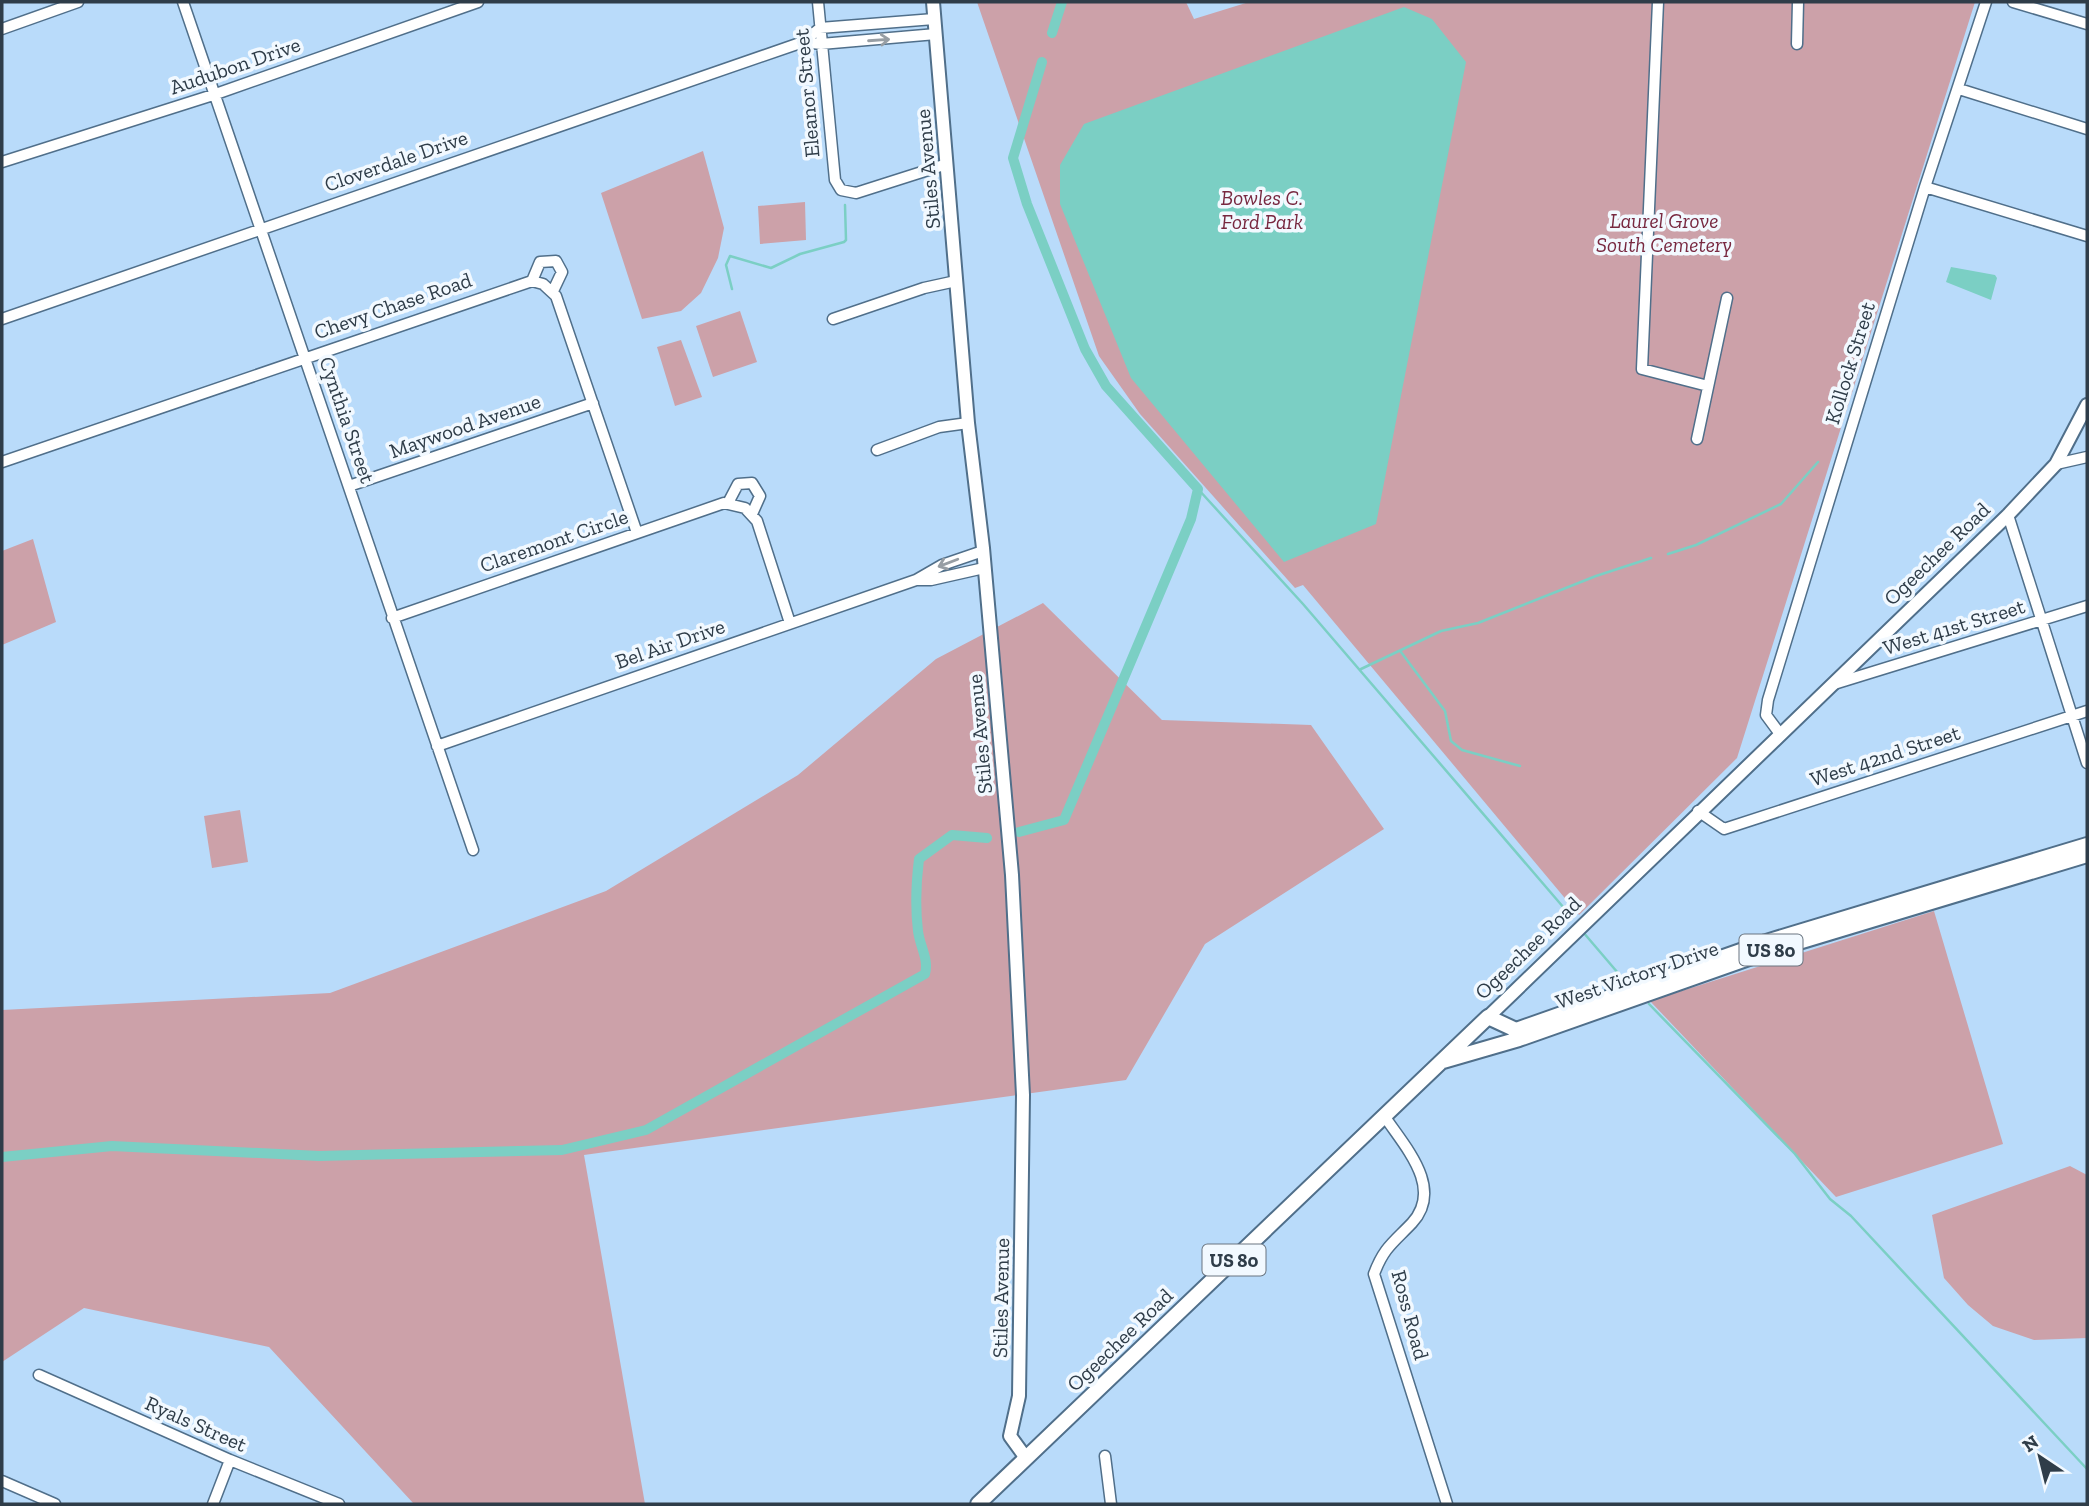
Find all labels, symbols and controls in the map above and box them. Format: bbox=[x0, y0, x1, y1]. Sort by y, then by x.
street label: Eleanor Street bbox=[788, 27, 825, 159]
street label: Audubon Drive bbox=[166, 31, 304, 100]
one-way arrow bbox=[867, 33, 890, 46]
street label: Stiles Avenue bbox=[910, 108, 945, 230]
street label: Cloverdale Drive bbox=[321, 124, 471, 197]
park label: Bowles C. Ford Park bbox=[1221, 185, 1303, 234]
park label: Laurel Grove South Cemetery bbox=[1596, 208, 1732, 257]
street label: Chevy Chase Road bbox=[311, 267, 475, 344]
street label: Kollock Street bbox=[1819, 299, 1880, 427]
street label: Cynthia Street bbox=[314, 353, 381, 487]
street label: Maywood Avenue bbox=[386, 388, 544, 463]
street label: Ogeechee Road bbox=[1878, 497, 1995, 610]
street label: Claremont Circle bbox=[477, 503, 631, 578]
one-way arrow bbox=[938, 557, 960, 570]
street label: West 41st Street bbox=[1880, 593, 2028, 660]
street label: Bel Air Drive bbox=[612, 613, 728, 674]
street label: Stiles Avenue bbox=[962, 673, 997, 795]
street label: West 42nd Street bbox=[1807, 719, 1963, 792]
street label: Ogeechee Road bbox=[1469, 891, 1586, 1004]
road number: US 80 bbox=[1740, 934, 1802, 966]
street label: West Victory Drive bbox=[1552, 935, 1721, 1014]
street label: Stiles Avenue bbox=[987, 1238, 1014, 1358]
road number: US 80 bbox=[1202, 1244, 1266, 1276]
street label: Ross Road bbox=[1387, 1267, 1435, 1363]
street label: Ogeechee Road bbox=[1061, 1283, 1178, 1396]
street label: Ryals Street bbox=[142, 1390, 251, 1457]
north arrow bbox=[2005, 1422, 2075, 1492]
text: N bbox=[2018, 1430, 2043, 1457]

